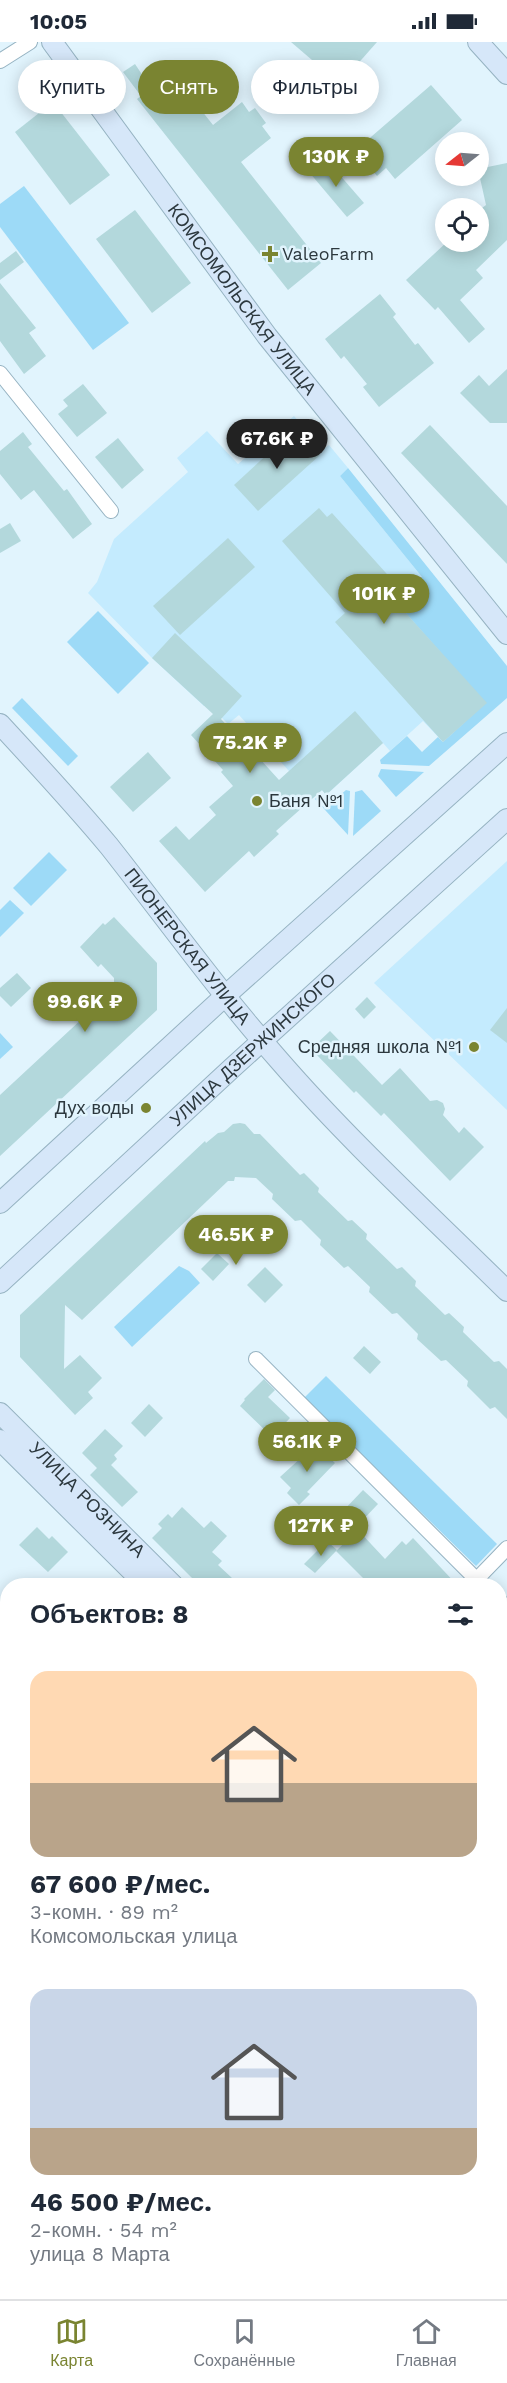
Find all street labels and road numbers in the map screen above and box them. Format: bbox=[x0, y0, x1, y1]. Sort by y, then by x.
street label: КОМСОМОЛЬСКАЯ УЛИЦА bbox=[164, 200, 321, 399]
street label: ПИОНЕРСКАЯ УЛИЦА bbox=[120, 864, 255, 1029]
street label: УЛИЦА ДЗЕРЖИНСКОГО bbox=[165, 969, 340, 1130]
street label: УЛИЦА РОЗНИНА bbox=[25, 1437, 150, 1561]

